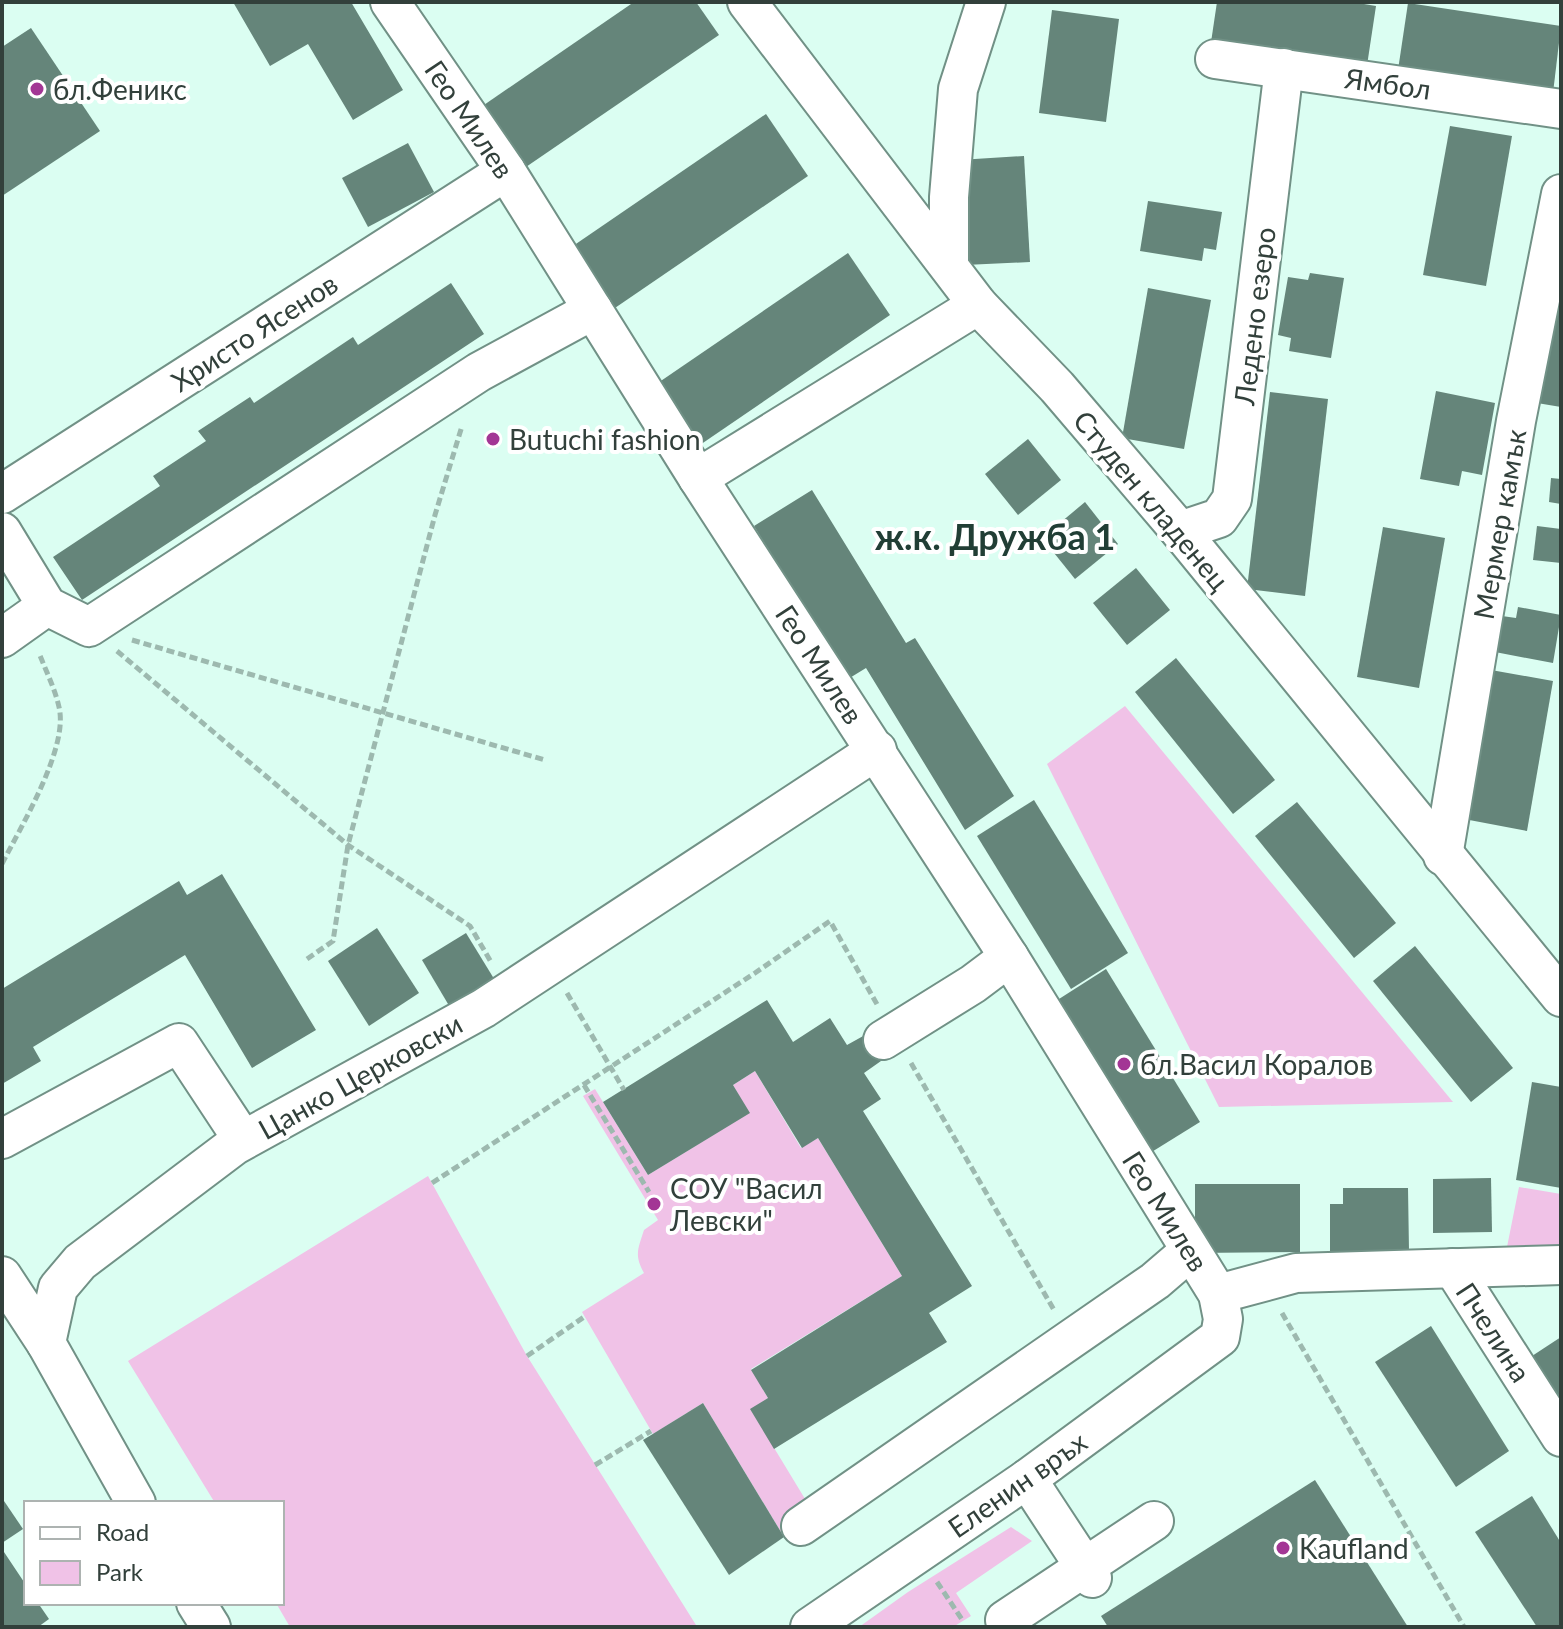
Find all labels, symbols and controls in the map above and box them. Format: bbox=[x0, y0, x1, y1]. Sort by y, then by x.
street label: Гео Милев bbox=[418, 54, 522, 184]
street label: Ямбол bbox=[1342, 60, 1433, 106]
place label: бл.Феникс bbox=[53, 72, 187, 106]
marker: бл.Феникс bbox=[28, 80, 46, 98]
street label: Ледено езеро bbox=[1226, 225, 1282, 408]
street label: Христо Ясенов bbox=[165, 266, 343, 398]
street label: Студен кладенец bbox=[1067, 403, 1237, 597]
place label: Butuchi fashion bbox=[509, 422, 701, 456]
street label: Мермер камък bbox=[1466, 426, 1533, 622]
marker: Butuchi fashion bbox=[484, 430, 502, 448]
district label: ж.к. Дружба 1 bbox=[875, 514, 1115, 558]
street label: Гео Милев bbox=[769, 598, 871, 730]
street label: Цанко Церковски bbox=[252, 1006, 468, 1146]
place label: бл.Васил Коралов bbox=[1140, 1047, 1373, 1081]
marker: бл.Васил Коралов bbox=[1115, 1055, 1133, 1073]
street label: Гео Милев bbox=[1116, 1145, 1216, 1277]
place label: СОУ "Васил Левски" bbox=[669, 1171, 823, 1237]
marker: СОУ "Васил Левски" bbox=[645, 1195, 663, 1213]
street label: Пчелина bbox=[1449, 1276, 1539, 1388]
street label: Еленин връх bbox=[941, 1424, 1093, 1544]
legend bbox=[24, 1501, 284, 1605]
text: Road bbox=[96, 1517, 149, 1546]
place label: Kaufland bbox=[1299, 1531, 1409, 1565]
marker: Kaufland bbox=[1274, 1539, 1292, 1557]
text: Park bbox=[96, 1557, 144, 1586]

